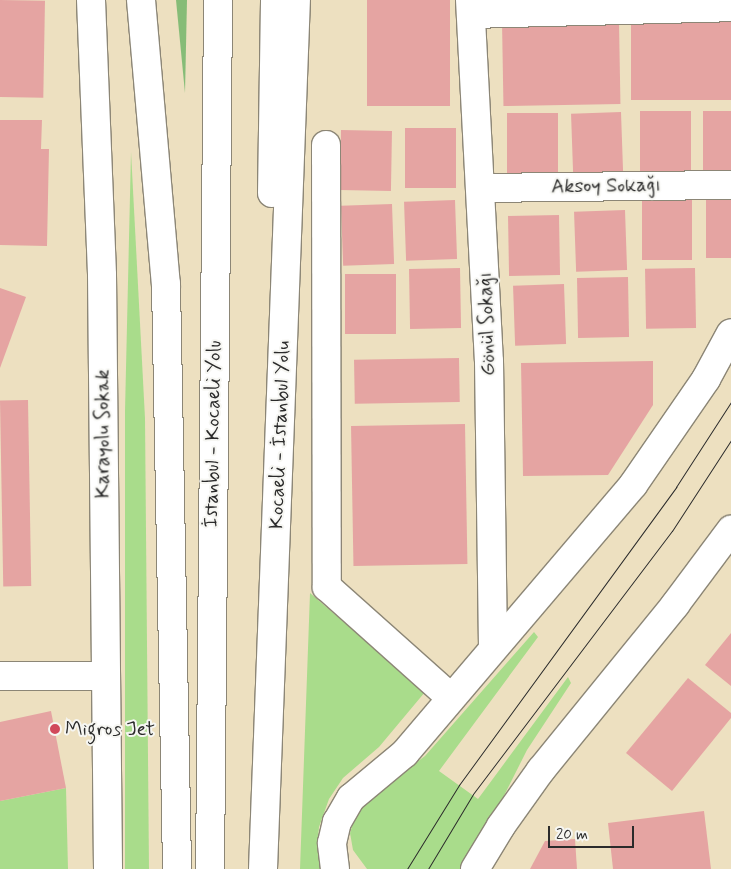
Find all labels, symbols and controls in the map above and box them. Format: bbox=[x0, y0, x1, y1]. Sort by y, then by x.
street label: Aksoy Sokağı bbox=[551, 173, 661, 199]
street label: Gönül Sokağı bbox=[473, 271, 501, 377]
street label: İstanbul - Kocaeli Yolu bbox=[199, 340, 227, 528]
street label: Kocaeli - İstanbul Yolu bbox=[265, 341, 295, 529]
street label: Karayolu Sokak bbox=[91, 370, 115, 498]
place label: Migros Jet bbox=[65, 717, 155, 741]
marker: Migros Jet bbox=[49, 723, 61, 735]
scale bar bbox=[551, 816, 637, 848]
text: 20 m bbox=[556, 825, 588, 845]

